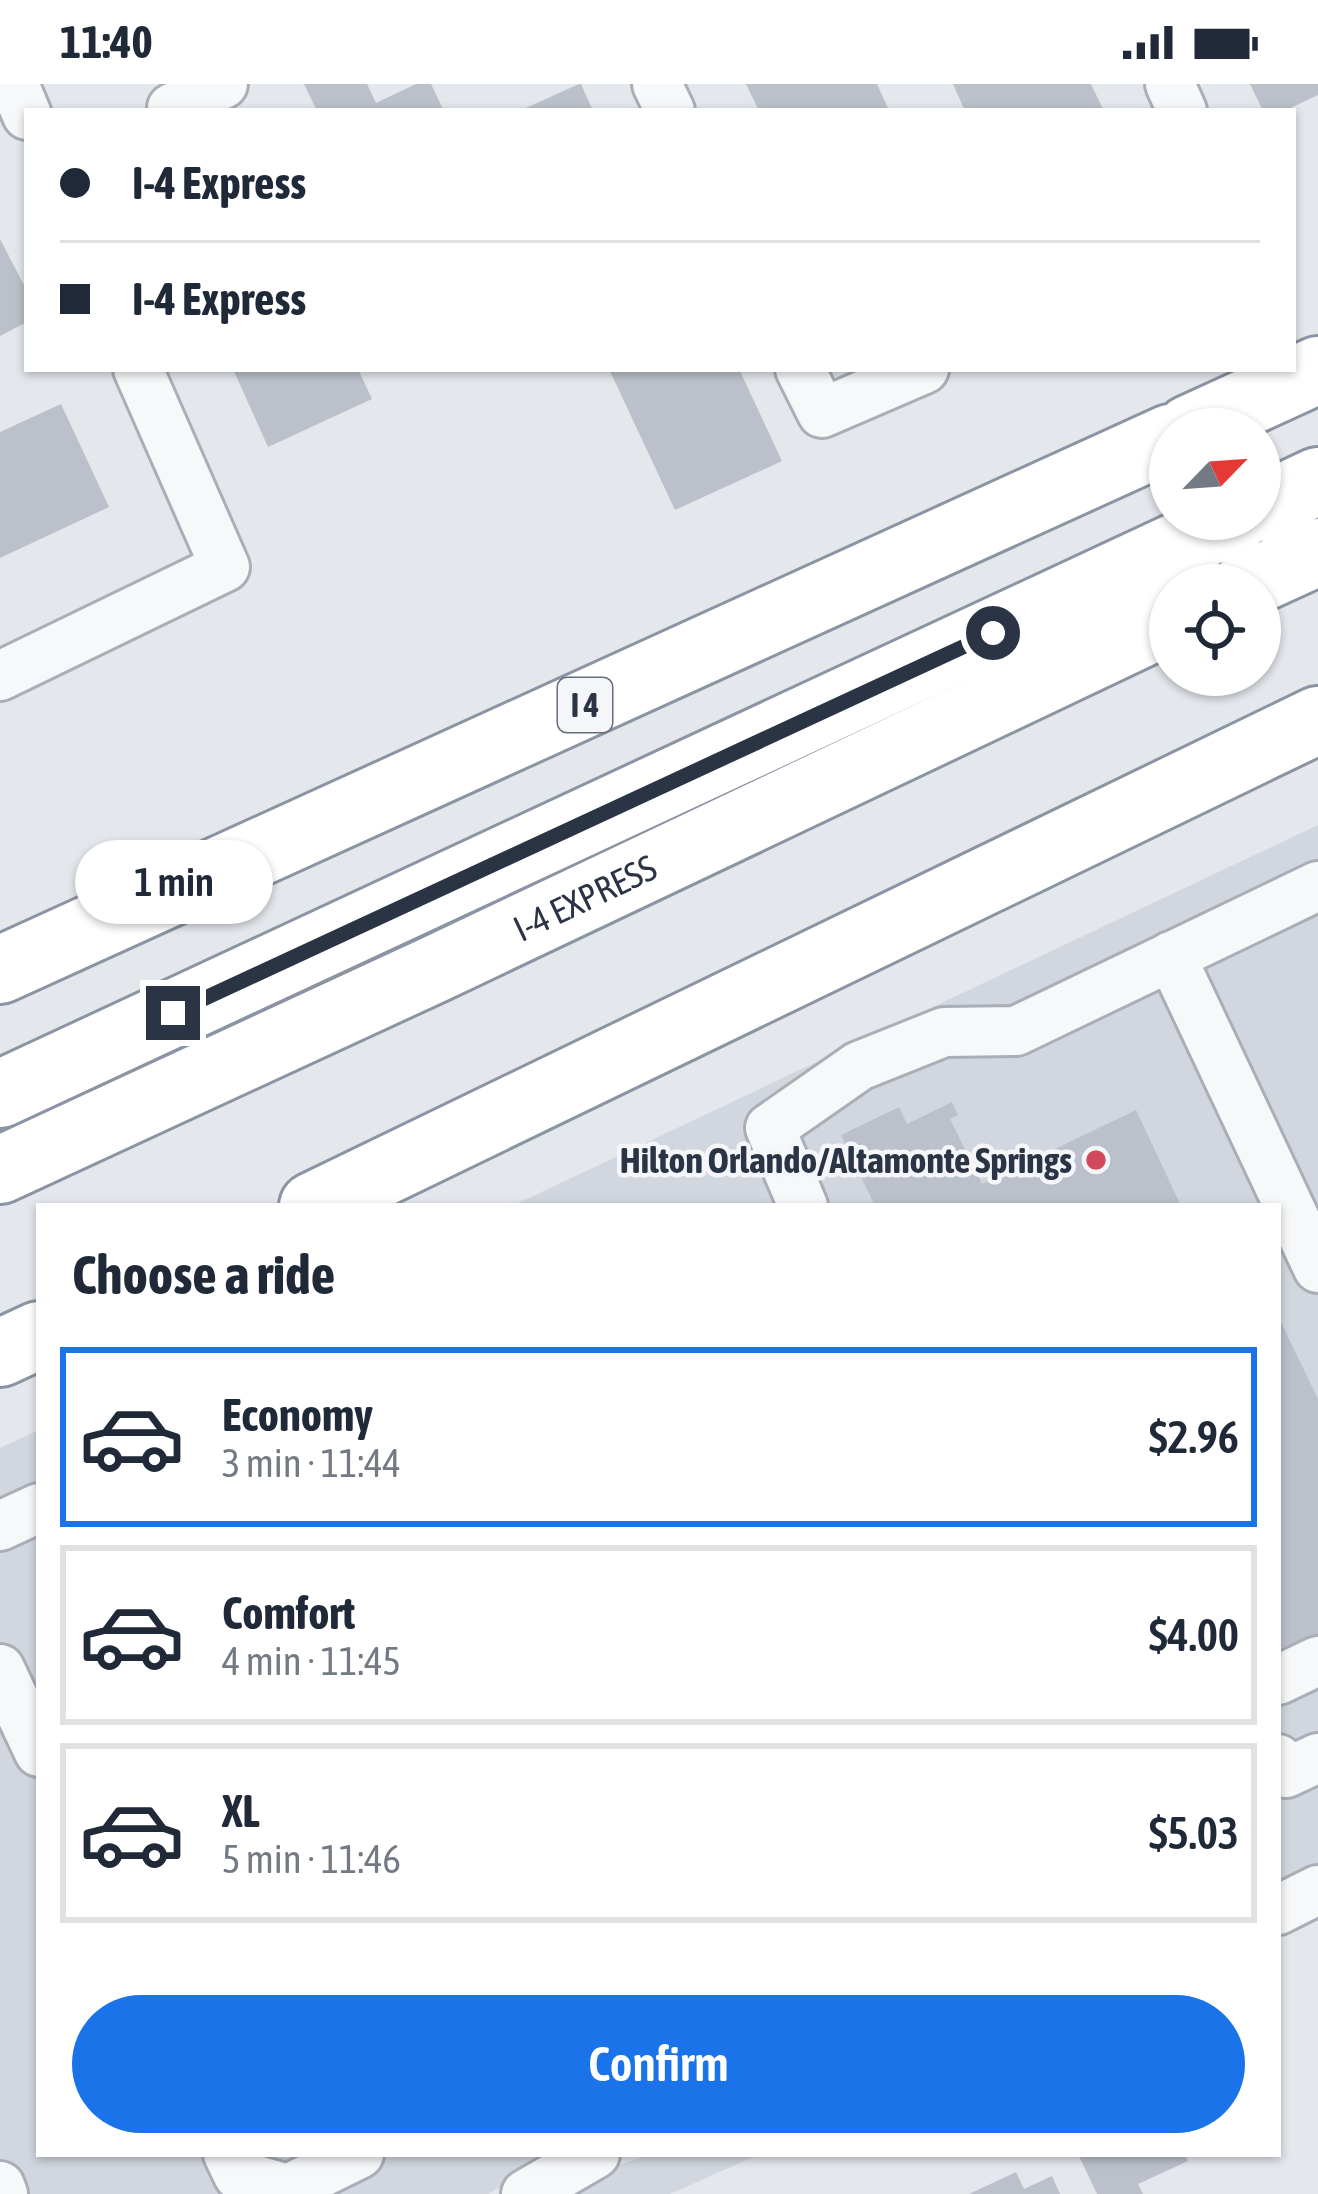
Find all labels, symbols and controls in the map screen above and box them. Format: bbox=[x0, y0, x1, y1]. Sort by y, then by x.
text: 11:40 bbox=[60, 16, 153, 68]
text: I-4 Express bbox=[132, 157, 306, 209]
text: I-4 Express bbox=[132, 273, 306, 325]
north arrow bbox=[1149, 408, 1281, 540]
map controls bbox=[1149, 408, 1281, 696]
button: locate bbox=[1149, 564, 1281, 696]
route start bbox=[966, 606, 1020, 660]
road number: I 4 bbox=[558, 678, 612, 732]
callout: 1 min bbox=[74, 839, 272, 923]
street label: I-4 EXPRESS bbox=[507, 846, 663, 950]
text: 1 min bbox=[134, 860, 214, 904]
route end bbox=[146, 986, 200, 1040]
place label: Hilton Orlando/Altamonte Springs bbox=[620, 1139, 1072, 1181]
marker: Hilton Orlando/Altamonte Springs bbox=[1083, 1147, 1109, 1173]
text: Choose a ride bbox=[72, 1244, 335, 1305]
icon: car bbox=[78, 1383, 186, 1491]
text: Economy bbox=[222, 1389, 373, 1441]
text: $2.96 bbox=[1149, 1411, 1239, 1463]
text: 3 min · 11:44 bbox=[222, 1441, 401, 1485]
icon: car bbox=[78, 1581, 186, 1689]
text: Comfort bbox=[222, 1587, 355, 1639]
text: $4.00 bbox=[1149, 1609, 1239, 1661]
text: 4 min · 11:45 bbox=[222, 1639, 401, 1683]
icon: car bbox=[78, 1779, 186, 1887]
text: XL bbox=[222, 1785, 260, 1837]
text: $5.03 bbox=[1149, 1807, 1239, 1859]
text: 5 min · 11:46 bbox=[222, 1837, 401, 1881]
button: Confirm bbox=[72, 1995, 1245, 2133]

